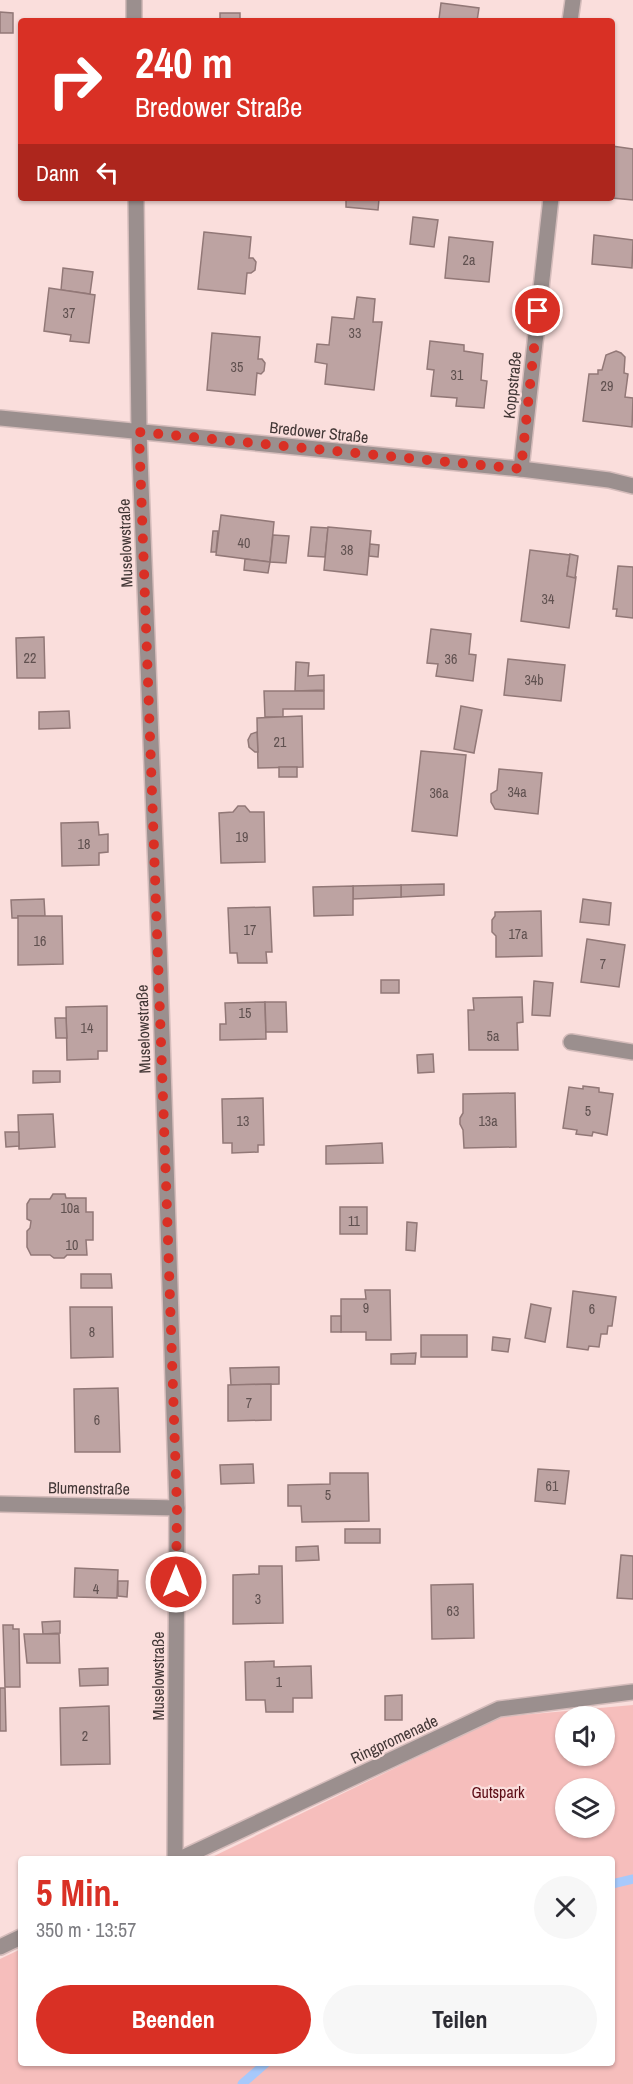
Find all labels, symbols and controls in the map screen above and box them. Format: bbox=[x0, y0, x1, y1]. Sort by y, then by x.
text: 240 m bbox=[135, 35, 233, 91]
icon: right bbox=[36, 42, 114, 120]
text: Bredower Straße bbox=[135, 89, 302, 125]
icon: left bbox=[91, 156, 124, 189]
text: Dann bbox=[36, 158, 79, 188]
house number: 2a bbox=[463, 251, 476, 269]
pin bbox=[512, 285, 563, 336]
icon: arrive bbox=[521, 294, 554, 327]
house number: 37 bbox=[63, 304, 75, 322]
house number: 33 bbox=[349, 324, 361, 342]
street label: Koppstraße bbox=[498, 350, 526, 420]
house number: 35 bbox=[231, 358, 243, 376]
house number: 31 bbox=[451, 366, 464, 384]
house number: 29 bbox=[601, 377, 613, 395]
street label: Bredower Straße bbox=[269, 416, 369, 448]
street label: Muselowstraße bbox=[112, 498, 138, 588]
house number: 40 bbox=[238, 534, 250, 552]
house number: 38 bbox=[341, 541, 353, 559]
house number: 34 bbox=[542, 590, 555, 608]
house number: 22 bbox=[24, 649, 36, 667]
house number: 36 bbox=[445, 650, 457, 668]
house number: 34b bbox=[524, 671, 544, 689]
house number: 21 bbox=[274, 733, 287, 751]
house number: 34a bbox=[507, 783, 527, 801]
house number: 36a bbox=[429, 784, 449, 802]
house number: 19 bbox=[236, 828, 248, 846]
house number: 18 bbox=[78, 835, 90, 853]
house number: 17 bbox=[244, 921, 256, 939]
house number: 17a bbox=[508, 925, 528, 943]
house number: 16 bbox=[34, 932, 46, 950]
house number: 7 bbox=[600, 955, 606, 973]
street label: Muselowstraße bbox=[130, 984, 156, 1074]
house number: 15 bbox=[239, 1004, 251, 1022]
house number: 14 bbox=[81, 1019, 94, 1037]
house number: 5a bbox=[487, 1027, 500, 1045]
house number: 5 bbox=[585, 1102, 591, 1120]
house number: 13 bbox=[237, 1112, 249, 1130]
house number: 13a bbox=[478, 1112, 498, 1130]
house number: 10a bbox=[60, 1199, 80, 1217]
house number: 11 bbox=[348, 1212, 361, 1230]
house number: 10 bbox=[66, 1236, 78, 1254]
house number: 9 bbox=[363, 1299, 369, 1317]
house number: 6 bbox=[589, 1300, 595, 1318]
house number: 8 bbox=[89, 1323, 95, 1341]
house number: 7 bbox=[246, 1394, 252, 1412]
house number: 6 bbox=[94, 1411, 100, 1429]
street label: Blumenstraße bbox=[48, 1476, 130, 1500]
house number: 61 bbox=[546, 1477, 559, 1495]
house number: 5 bbox=[325, 1486, 331, 1504]
position arrow bbox=[144, 1550, 208, 1614]
house number: 4 bbox=[93, 1580, 100, 1598]
house number: 3 bbox=[255, 1590, 261, 1608]
house number: 63 bbox=[447, 1602, 459, 1620]
street label: Muselowstraße bbox=[147, 1632, 169, 1720]
house number: 1 bbox=[276, 1673, 283, 1691]
map controls bbox=[555, 1706, 615, 1838]
button: sound bbox=[555, 1706, 615, 1766]
street label: Ringpromenade bbox=[347, 1709, 441, 1769]
house number: 2 bbox=[82, 1727, 88, 1745]
button: layers bbox=[555, 1778, 615, 1838]
park label: Gutspark bbox=[471, 1781, 525, 1803]
text: 5 Min. bbox=[36, 1869, 120, 1917]
button: close bbox=[534, 1876, 597, 1939]
text: 350 m · 13:57 bbox=[36, 1916, 136, 1943]
button: Beenden bbox=[36, 1985, 311, 2054]
button: Teilen bbox=[323, 1985, 597, 2054]

